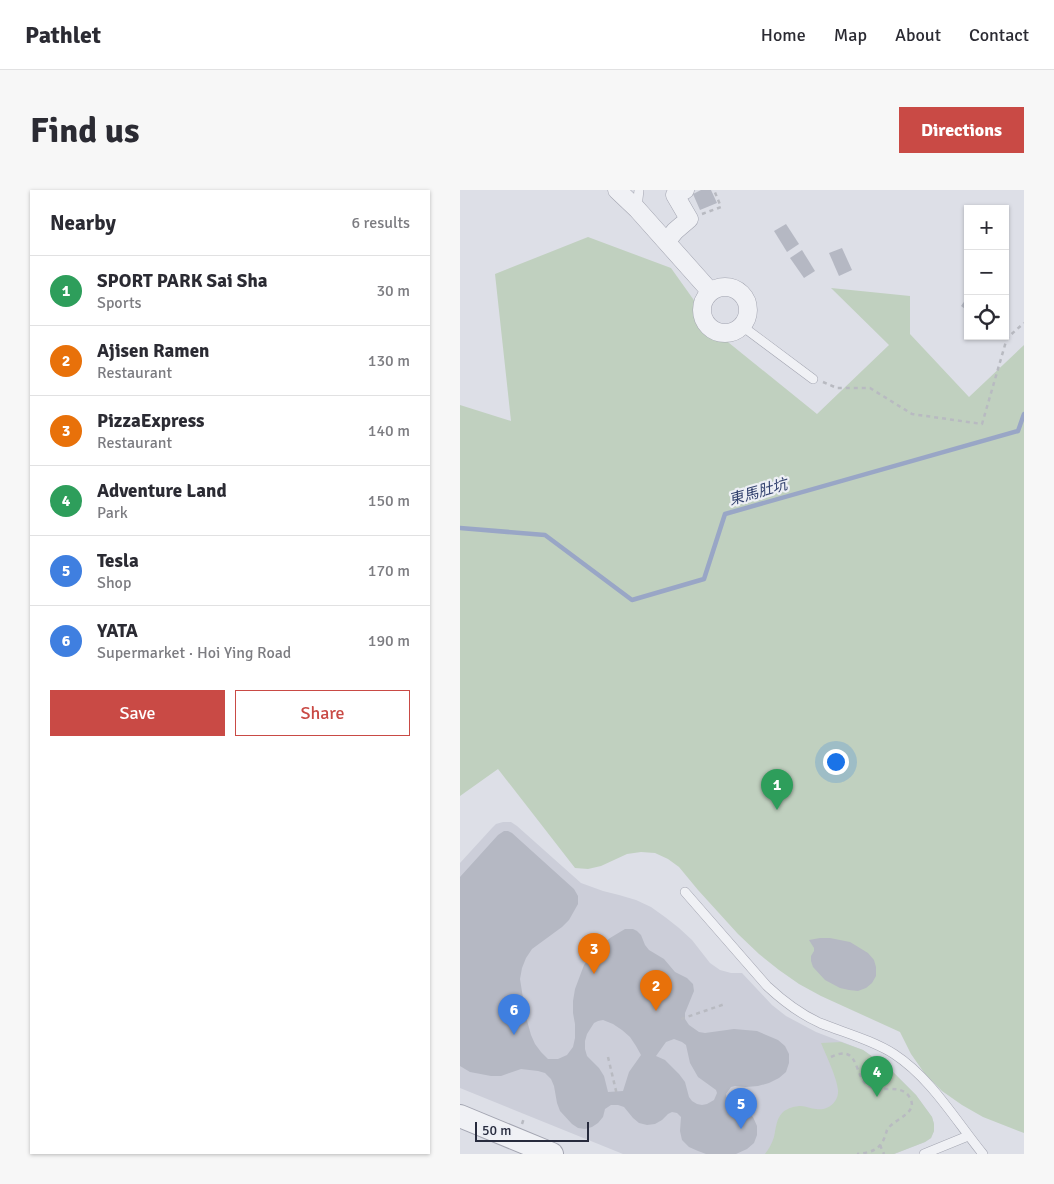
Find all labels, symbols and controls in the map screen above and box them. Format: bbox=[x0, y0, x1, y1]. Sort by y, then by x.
text: Pathlet bbox=[25, 20, 101, 50]
text: Home bbox=[761, 24, 806, 46]
text: Map bbox=[834, 24, 867, 46]
text: About bbox=[895, 24, 941, 46]
text: Contact bbox=[969, 24, 1029, 46]
button: Directions bbox=[899, 107, 1024, 153]
text: Find us bbox=[30, 109, 140, 152]
map controls bbox=[964, 205, 1009, 340]
button: + bbox=[964, 205, 1009, 250]
text: Nearby bbox=[50, 210, 116, 236]
text: 6 results bbox=[351, 213, 410, 233]
button: − bbox=[964, 250, 1009, 295]
text: SPORT PARK Sai Sha bbox=[97, 269, 268, 293]
text: 1 bbox=[62, 281, 70, 301]
text: 30 m bbox=[376, 281, 410, 301]
text: Sports bbox=[97, 293, 142, 313]
button: locate bbox=[964, 295, 1009, 340]
text: Ajisen Ramen bbox=[97, 339, 210, 363]
text: 2 bbox=[62, 351, 70, 371]
text: 130 m bbox=[368, 351, 410, 371]
text: Restaurant bbox=[97, 363, 172, 383]
text: PizzaExpress bbox=[97, 409, 204, 433]
text: 3 bbox=[62, 421, 70, 441]
text: 140 m bbox=[368, 421, 410, 441]
text: Restaurant bbox=[97, 433, 172, 453]
water label: 東馬肚坑 bbox=[727, 475, 791, 509]
text: Adventure Land bbox=[97, 479, 227, 503]
text: 4 bbox=[62, 491, 70, 511]
text: 150 m bbox=[368, 491, 410, 511]
text: Park bbox=[97, 503, 128, 523]
text: Tesla bbox=[97, 549, 139, 573]
text: 5 bbox=[62, 561, 70, 581]
text: 170 m bbox=[368, 561, 410, 581]
text: Shop bbox=[97, 573, 131, 593]
text: YATA bbox=[97, 619, 138, 643]
text: 6 bbox=[62, 631, 70, 651]
text: 190 m bbox=[368, 631, 410, 651]
text: Supermarket · Hoi Ying Road bbox=[97, 643, 291, 663]
button: Save bbox=[50, 690, 225, 736]
button: Share bbox=[235, 690, 410, 736]
your location bbox=[823, 749, 849, 775]
pin: 1 bbox=[761, 769, 793, 810]
pin: 3 bbox=[578, 933, 610, 974]
pin: 2 bbox=[640, 970, 672, 1011]
pin: 6 bbox=[498, 994, 530, 1035]
pin: 4 bbox=[861, 1056, 893, 1097]
pin: 5 bbox=[725, 1088, 757, 1129]
scale bar bbox=[475, 1119, 589, 1142]
text: 50 m bbox=[482, 1122, 511, 1139]

